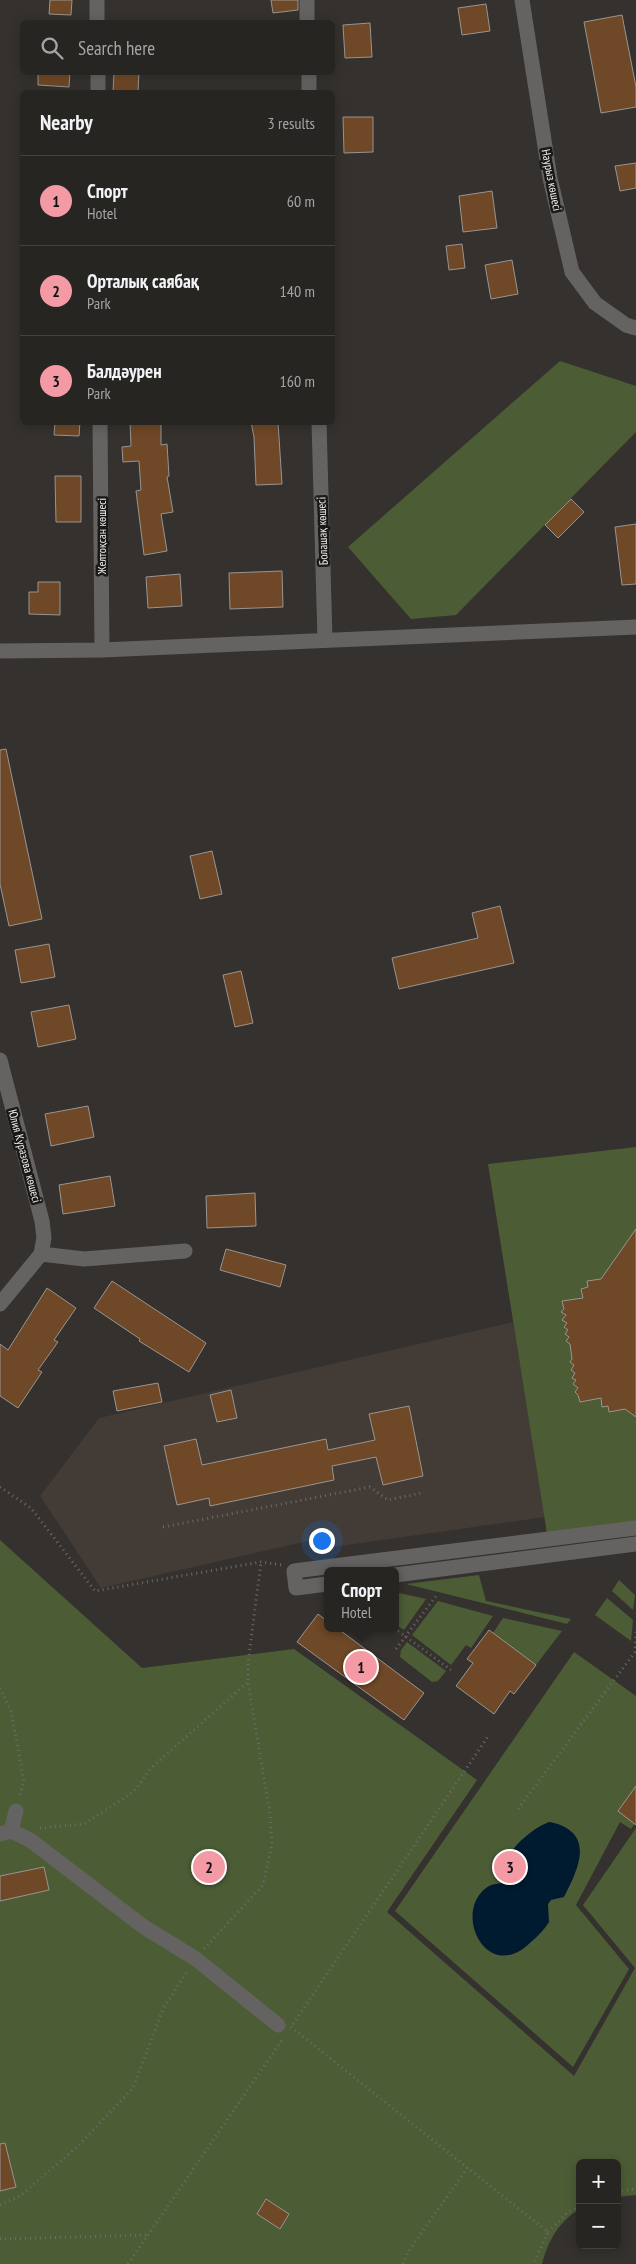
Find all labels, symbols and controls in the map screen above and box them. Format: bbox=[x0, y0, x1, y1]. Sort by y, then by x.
search box bbox=[20, 20, 335, 75]
icon: search bbox=[38, 34, 66, 62]
text: Search here bbox=[78, 36, 155, 60]
text: Nearby bbox=[40, 109, 93, 136]
text: 3 results bbox=[268, 113, 315, 133]
street label: Наурыз көшесі bbox=[539, 148, 565, 212]
text: Спорт bbox=[87, 179, 127, 203]
text: 1 bbox=[52, 191, 60, 211]
text: 60 m bbox=[287, 191, 315, 211]
text: Hotel bbox=[87, 203, 117, 223]
text: Орталық саябақ bbox=[87, 269, 199, 293]
text: 2 bbox=[52, 281, 60, 301]
text: 140 m bbox=[280, 281, 315, 301]
text: Park bbox=[87, 293, 111, 313]
text: Балдәурен bbox=[87, 359, 162, 383]
text: 3 bbox=[52, 371, 60, 391]
text: 160 m bbox=[280, 371, 315, 391]
text: Park bbox=[87, 383, 111, 403]
street label: Болашақ көшесі bbox=[313, 497, 331, 565]
street label: Желтоқсан көшесі bbox=[94, 498, 109, 575]
street label: Юлия Куразова көшесі bbox=[5, 1108, 45, 1204]
your location bbox=[309, 1528, 335, 1554]
popup bbox=[324, 1567, 399, 1632]
text: Спорт bbox=[341, 1578, 382, 1602]
text: Hotel bbox=[341, 1602, 371, 1622]
pin: 1 bbox=[345, 1648, 377, 1686]
pin: 2 bbox=[193, 1848, 225, 1886]
pin: 3 bbox=[494, 1848, 526, 1886]
map controls bbox=[576, 2159, 621, 2249]
button: + bbox=[576, 2159, 621, 2204]
button: − bbox=[576, 2204, 621, 2249]

